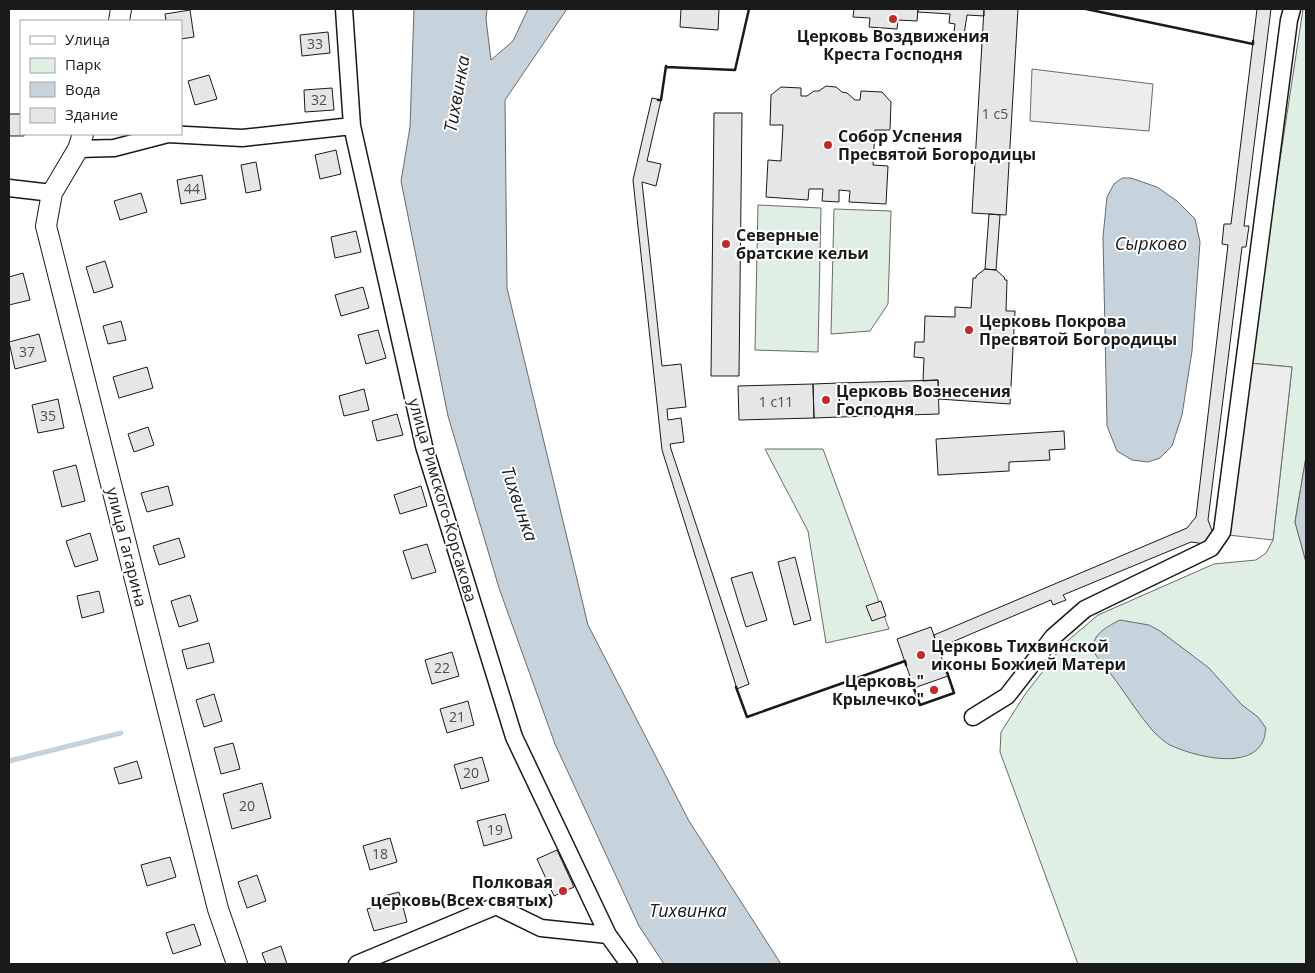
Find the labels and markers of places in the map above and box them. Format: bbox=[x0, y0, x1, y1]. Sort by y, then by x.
marker: Церковь Воздвижения Креста Господня bbox=[887, 13, 899, 25]
place label: Церковь Воздвижения Креста Господня bbox=[797, 25, 989, 65]
place label: Собор Успения Пресвятой Богородицы bbox=[838, 125, 1036, 165]
marker: Собор Успения Пресвятой Богородицы bbox=[822, 139, 834, 151]
place label: Северные братские кельи bbox=[736, 224, 869, 264]
marker: Северные братские кельи bbox=[720, 238, 732, 250]
place label: Церковь Покрова Пресвятой Богородицы bbox=[979, 310, 1177, 350]
marker: Церковь Покрова Пресвятой Богородицы bbox=[963, 324, 975, 336]
place label: Церковь Вознесения Господня bbox=[836, 380, 1011, 420]
marker: Церковь Вознесения Господня bbox=[820, 394, 832, 406]
place label: Церковь Тихвинской иконы Божией Матери bbox=[931, 635, 1126, 675]
marker: Церковь Тихвинской иконы Божией Матери bbox=[915, 649, 927, 661]
place label: Церковь" Крылечко" bbox=[832, 670, 924, 710]
marker: Церковь" Крылечко" bbox=[928, 684, 940, 696]
place label: Полковая церковь(Всех святых) bbox=[371, 871, 553, 911]
marker: Полковая церковь(Всех святых) bbox=[557, 885, 569, 897]

